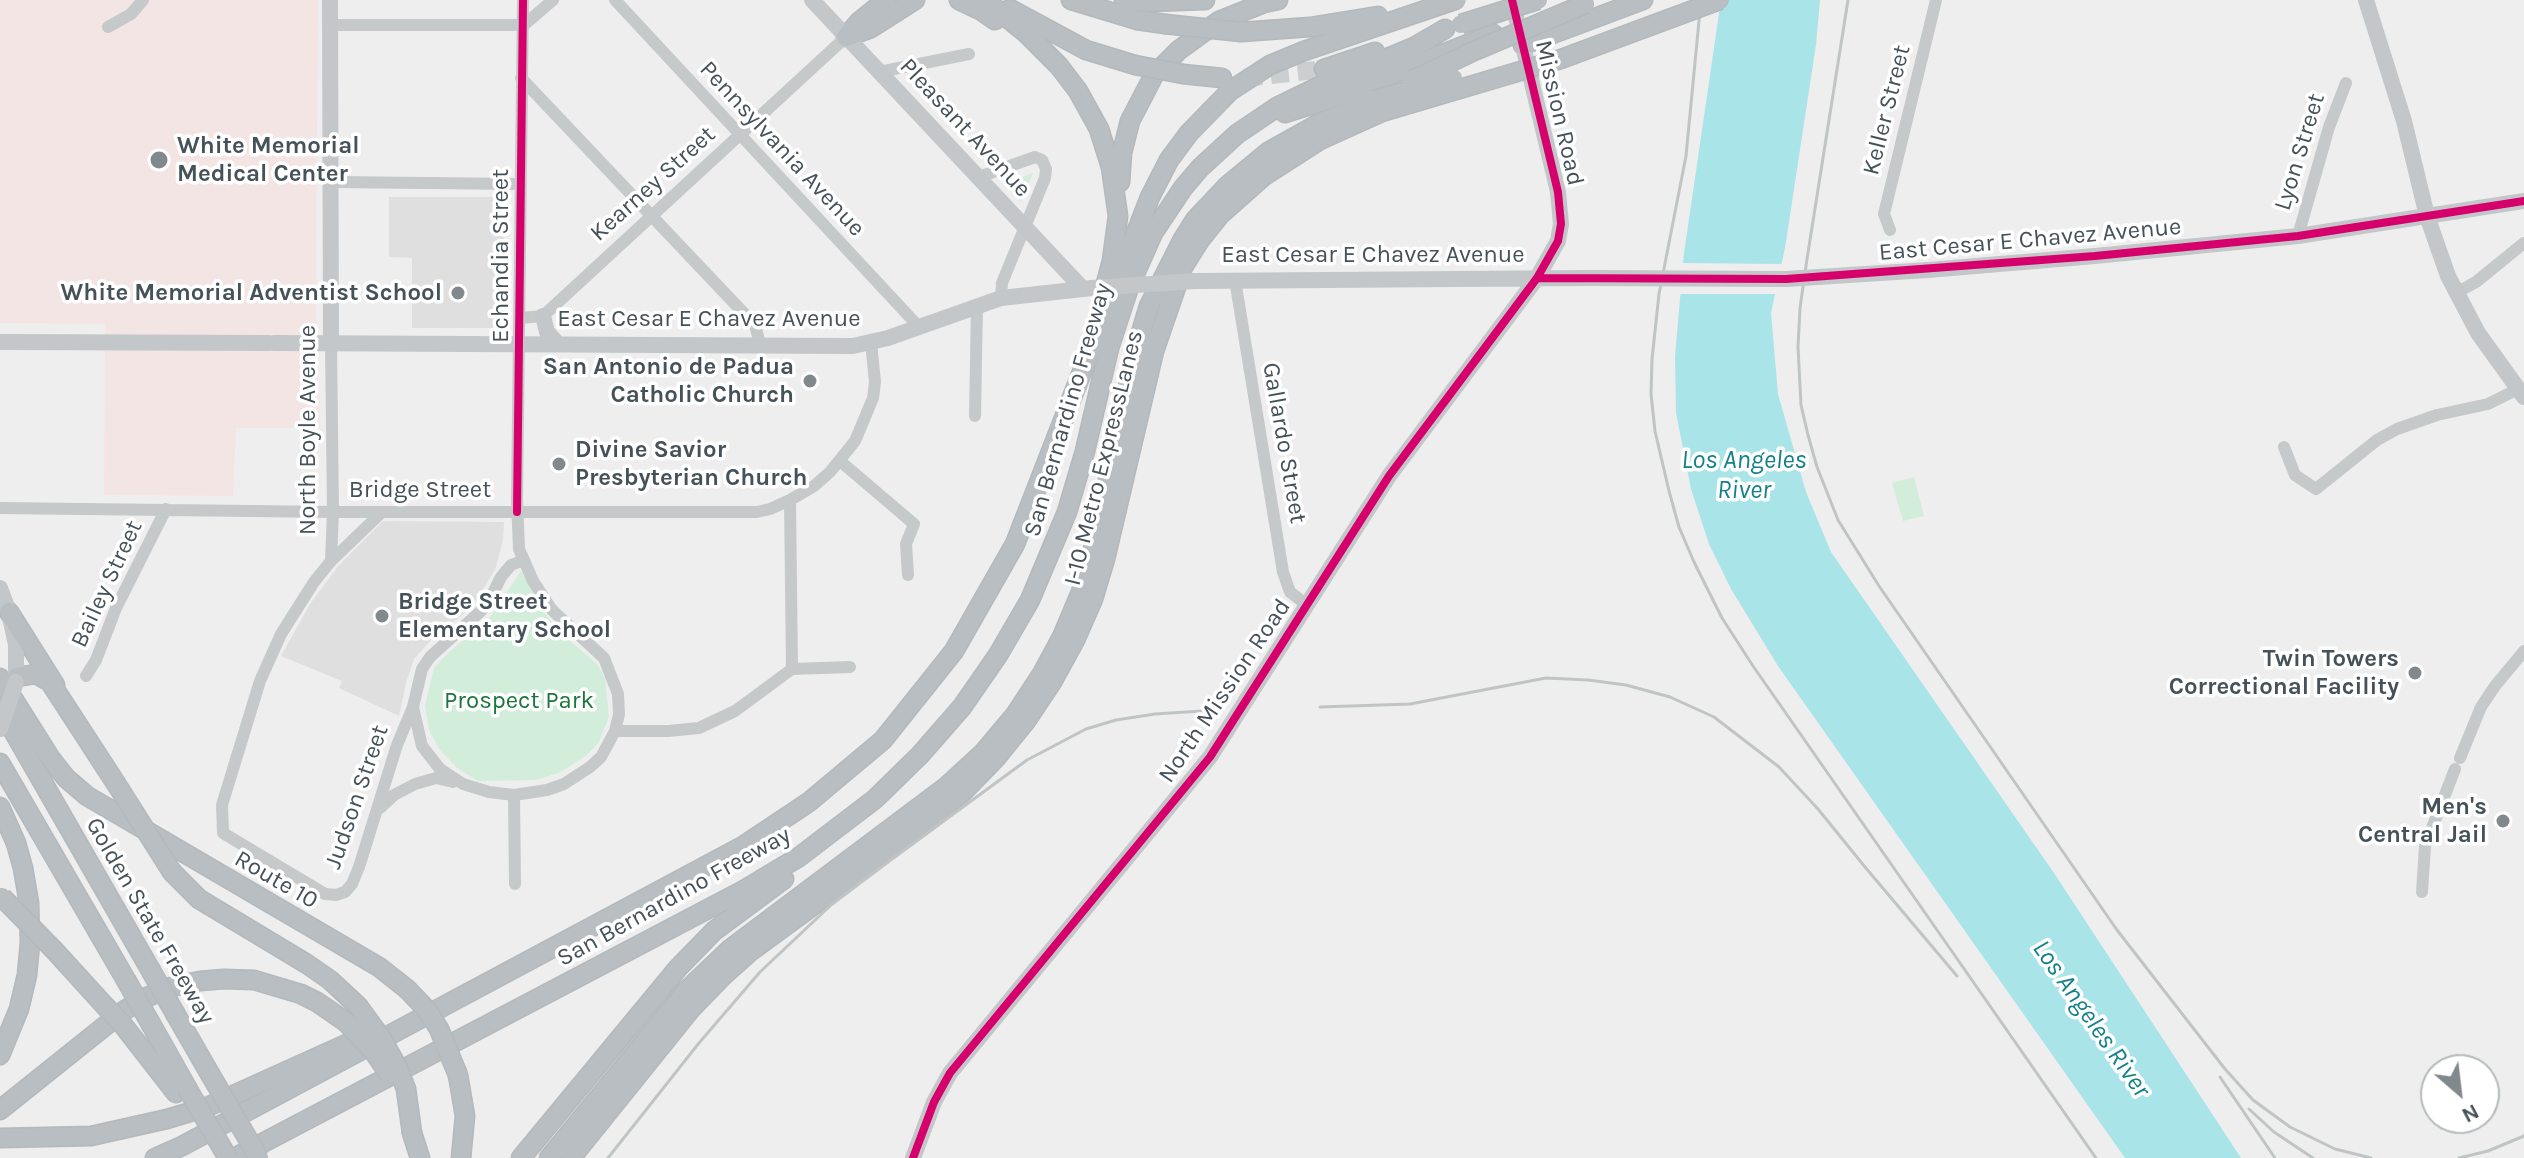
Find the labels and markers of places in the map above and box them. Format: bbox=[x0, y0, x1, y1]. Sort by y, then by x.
place label: White Memorial Medical Center bbox=[177, 132, 360, 188]
marker: White Memorial Medical Center bbox=[148, 149, 170, 171]
place label: White Memorial Adventist School bbox=[61, 279, 442, 307]
marker: White Memorial Adventist School bbox=[449, 284, 467, 302]
place label: San Antonio de Padua Catholic Church bbox=[543, 353, 794, 409]
marker: San Antonio de Padua Catholic Church bbox=[801, 372, 819, 390]
place label: Divine Savior Presbyterian Church bbox=[575, 436, 807, 492]
marker: Divine Savior Presbyterian Church bbox=[550, 455, 568, 473]
place label: Bridge Street Elementary School bbox=[398, 588, 611, 644]
marker: Bridge Street Elementary School bbox=[373, 607, 391, 625]
place label: Twin Towers Correctional Facility bbox=[2169, 645, 2399, 701]
marker: Twin Towers Correctional Facility bbox=[2406, 664, 2424, 682]
place label: Men's Central Jail bbox=[2358, 793, 2487, 849]
marker: Men's Central Jail bbox=[2494, 812, 2512, 830]

